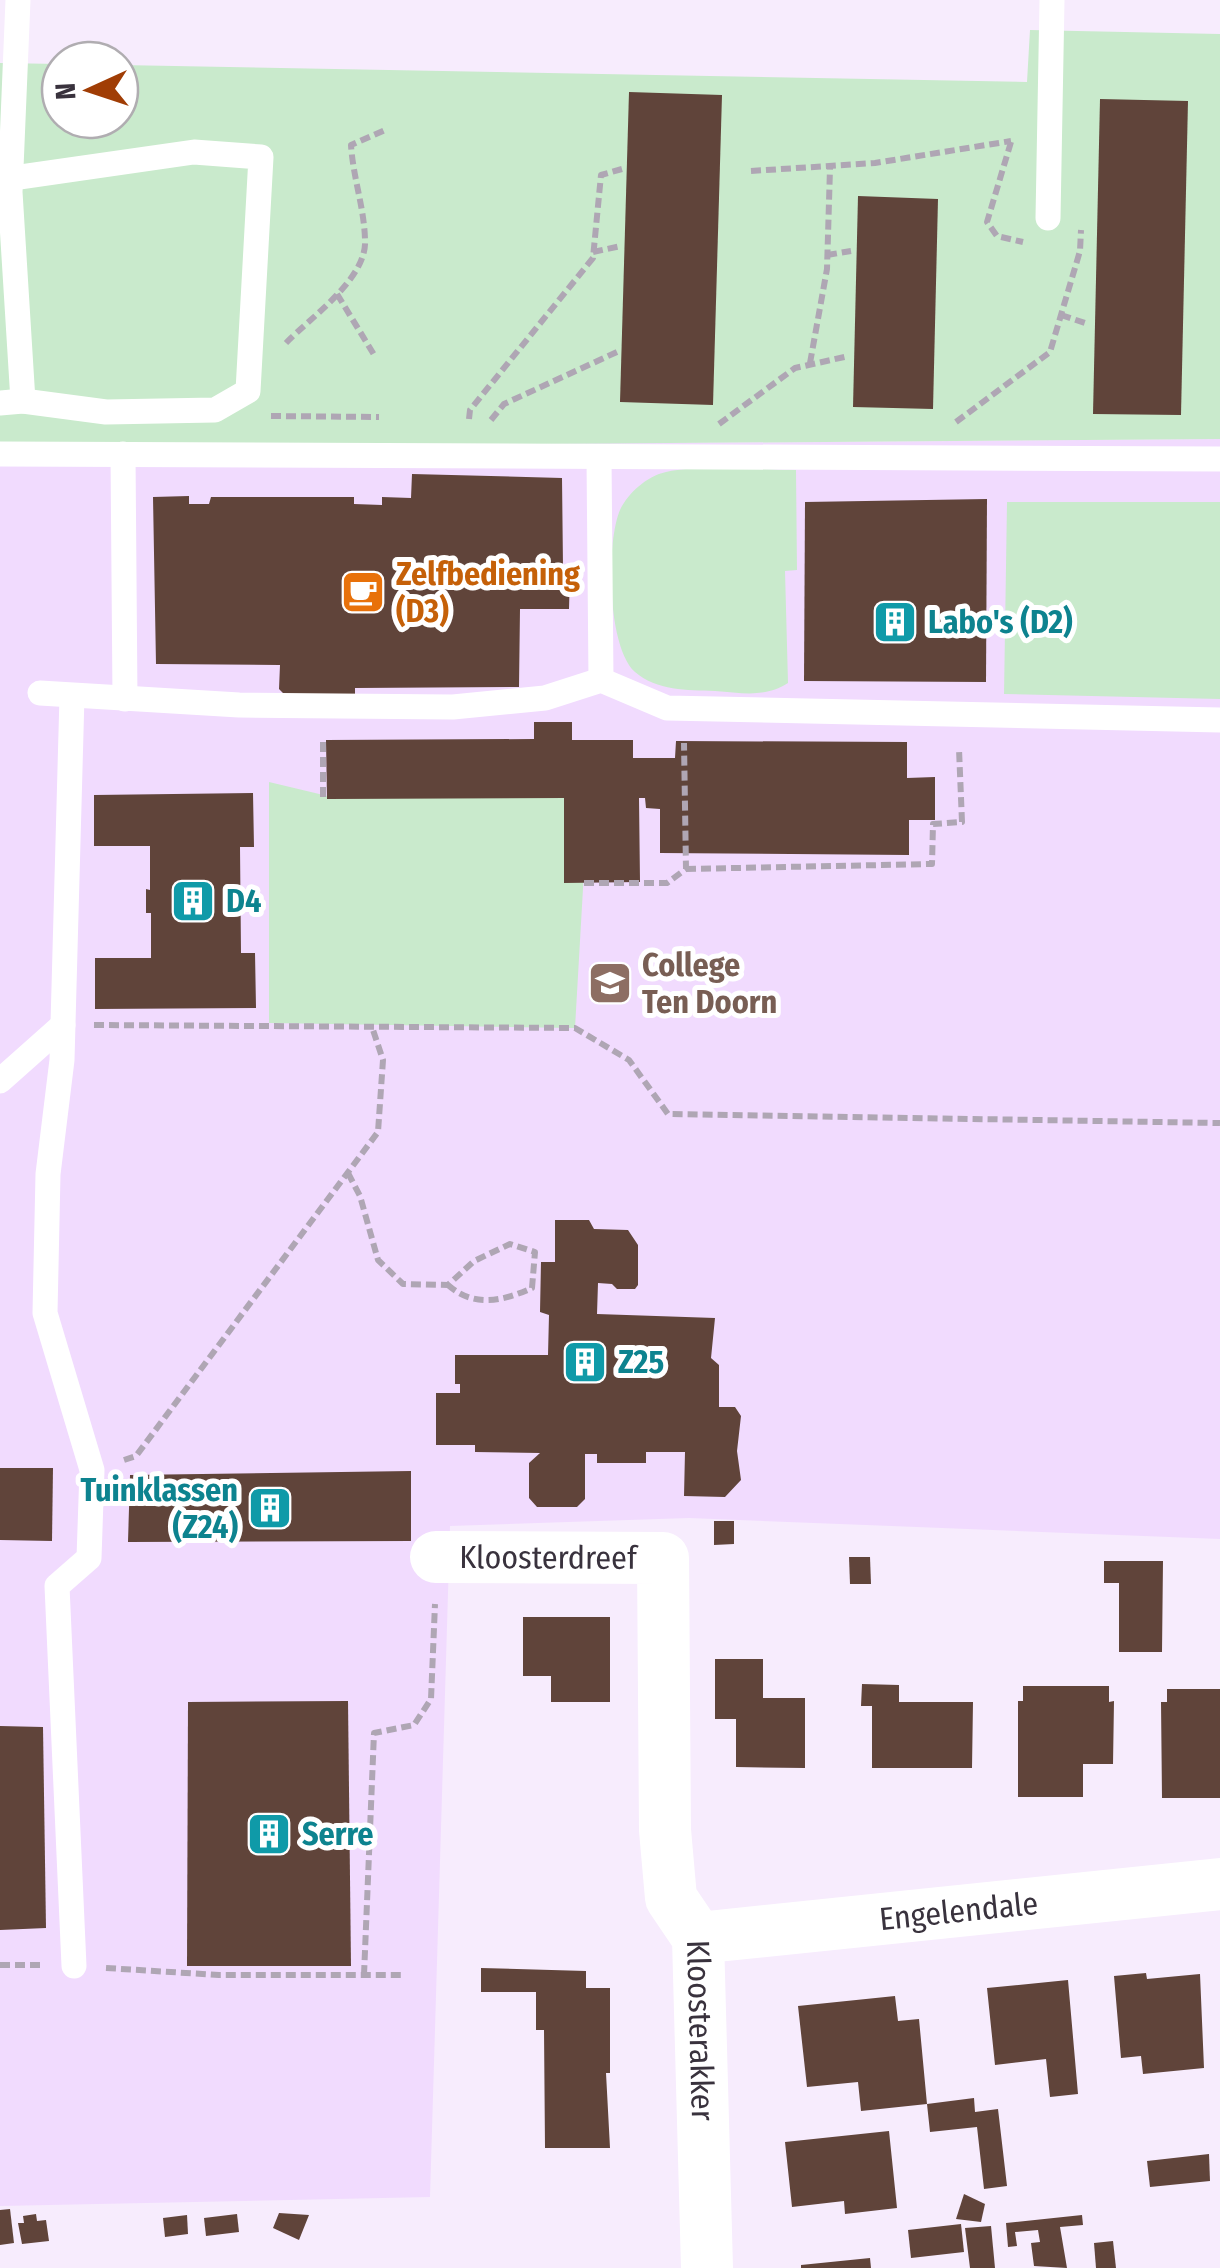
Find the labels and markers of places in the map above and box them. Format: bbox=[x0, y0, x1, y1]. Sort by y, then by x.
place label: Zelfbediening (D3) bbox=[396, 555, 580, 630]
cafe icon: Zelfbediening (D3) bbox=[340, 569, 386, 615]
building icon: Labo's (D2) bbox=[872, 599, 918, 645]
place label: Labo's (D2) bbox=[928, 603, 1073, 641]
building icon: D4 bbox=[170, 878, 216, 924]
place label: D4 bbox=[226, 882, 262, 920]
place label: College Ten Doorn bbox=[642, 946, 777, 1021]
school or university icon: College Ten Doorn bbox=[587, 960, 633, 1006]
building icon: Z25 bbox=[562, 1339, 608, 1385]
place label: Z25 bbox=[618, 1343, 664, 1381]
place label: Tuinklassen (Z24) bbox=[81, 1471, 238, 1546]
building icon: Tuinklassen (Z24) bbox=[247, 1485, 293, 1531]
building icon: Serre bbox=[246, 1811, 292, 1857]
place label: Serre bbox=[302, 1815, 374, 1853]

